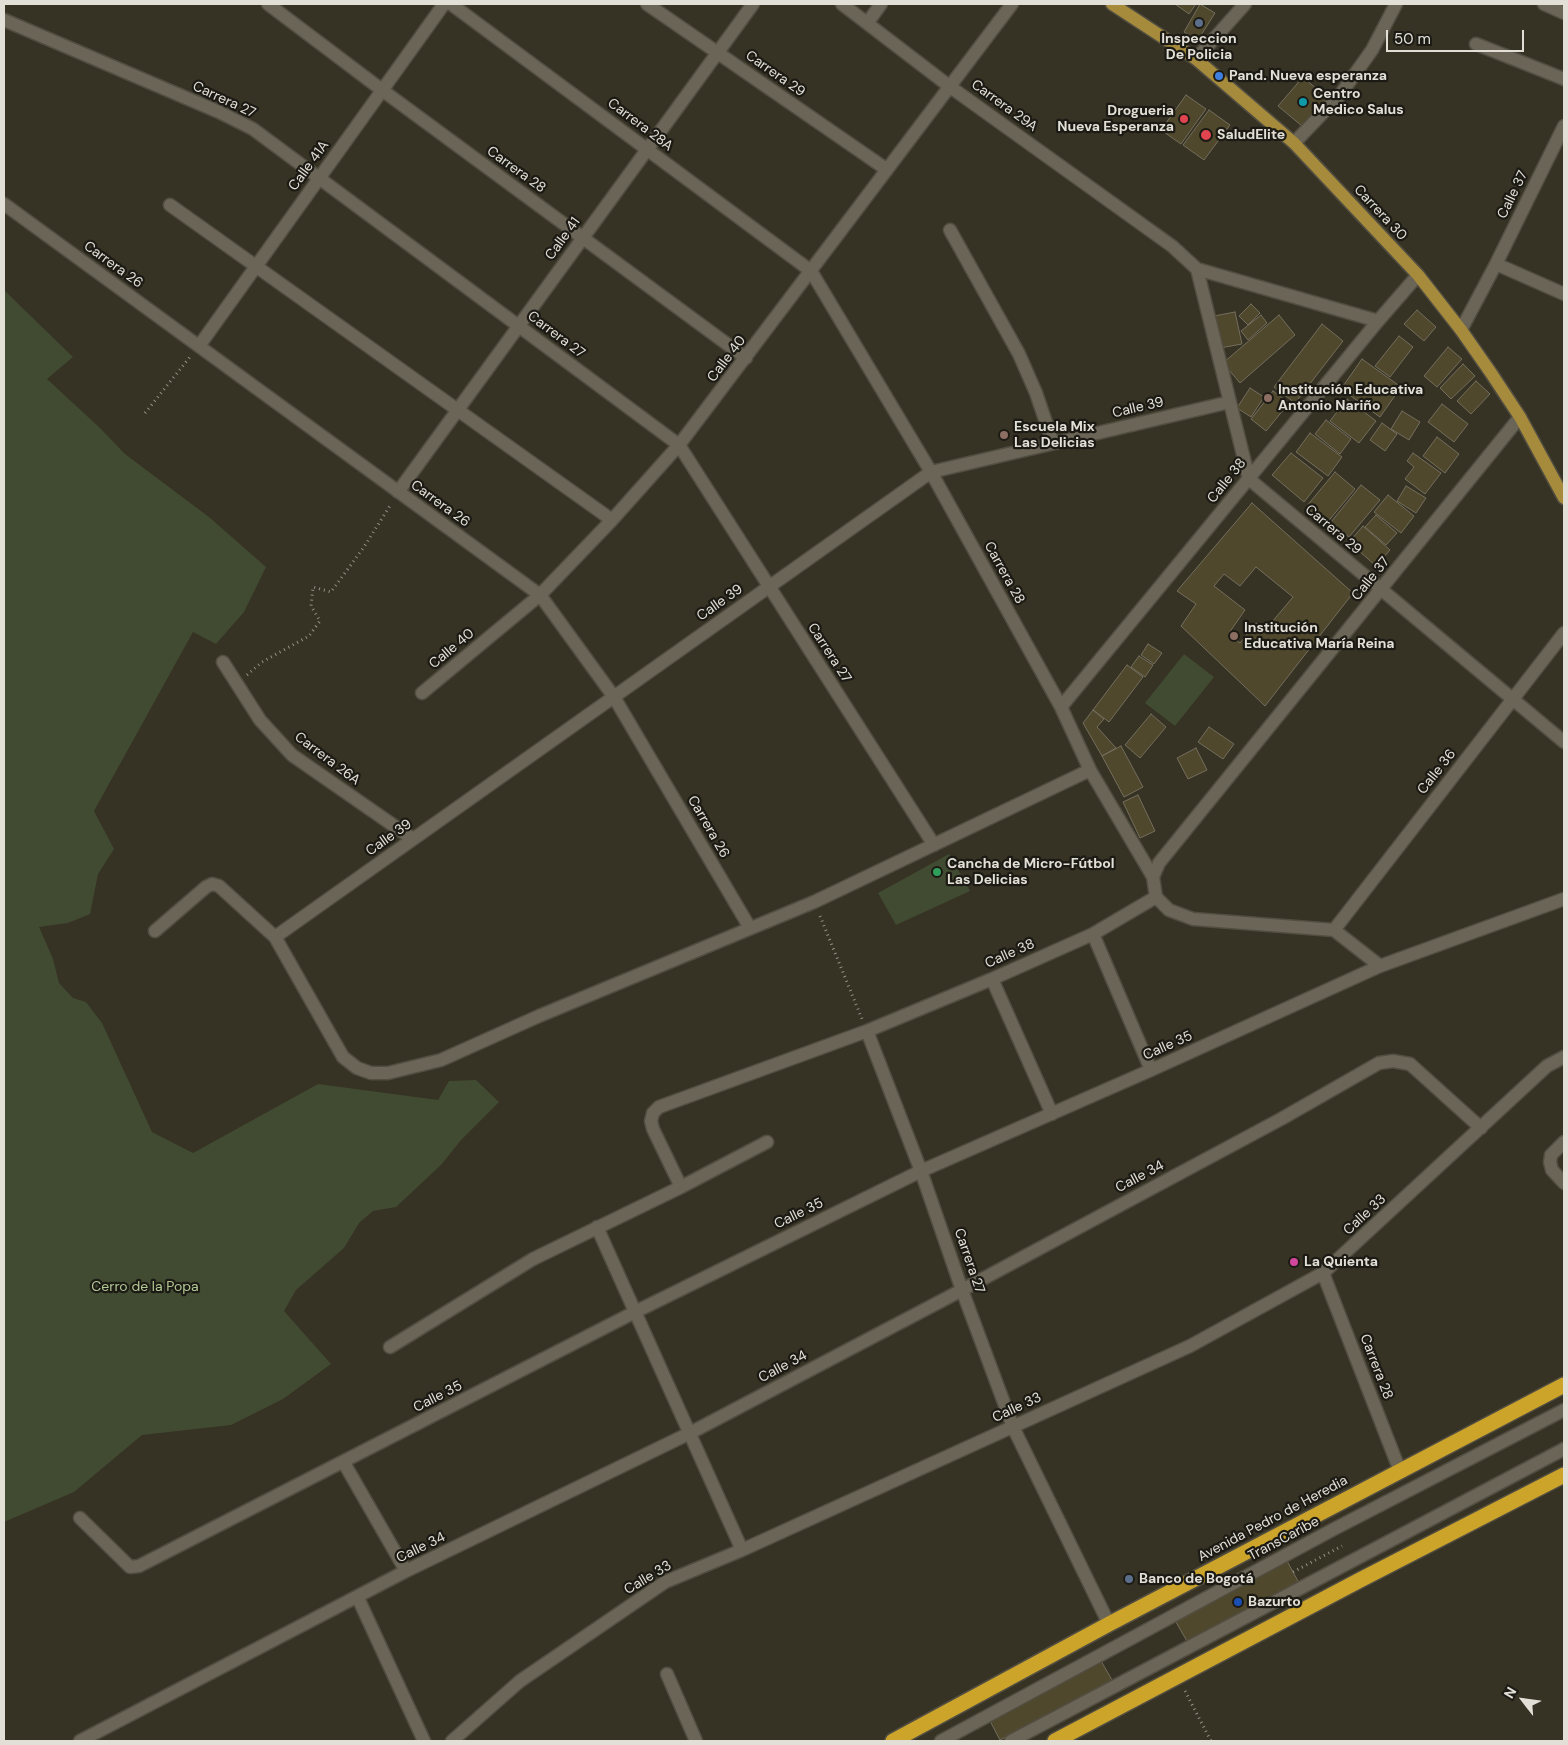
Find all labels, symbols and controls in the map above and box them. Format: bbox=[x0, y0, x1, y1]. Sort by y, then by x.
marker: Inspeccion De Policia bbox=[1193, 17, 1205, 29]
scale bar bbox=[1388, 20, 1526, 52]
text: 50 m bbox=[1394, 29, 1431, 49]
place label: Inspeccion De Policia bbox=[1161, 31, 1237, 64]
street label: Carrera 29 bbox=[742, 47, 808, 101]
place label: Pand. Nueva esperanza bbox=[1229, 68, 1387, 84]
marker: Pand. Nueva esperanza bbox=[1213, 70, 1225, 82]
street label: Carrera 29A bbox=[968, 76, 1040, 136]
street label: Carrera 27 bbox=[190, 78, 258, 122]
place label: Centro Medico Salus bbox=[1313, 86, 1404, 118]
street label: Carrera 28A bbox=[604, 95, 676, 155]
marker: Centro Medico Salus bbox=[1297, 96, 1309, 108]
place label: Drogueria Nueva Esperanza bbox=[1057, 103, 1174, 136]
marker: Drogueria Nueva Esperanza bbox=[1178, 113, 1190, 125]
place label: SaludElite bbox=[1217, 127, 1285, 143]
marker: SaludElite bbox=[1199, 128, 1213, 142]
street label: Calle 41A bbox=[285, 138, 333, 194]
street label: Carrera 28 bbox=[483, 143, 549, 197]
street label: Calle 37 bbox=[1494, 168, 1532, 222]
street label: Carrera 30 bbox=[1350, 182, 1410, 244]
street label: Calle 41 bbox=[542, 214, 584, 264]
street label: Carrera 26 bbox=[80, 238, 146, 292]
street label: Carrera 27 bbox=[524, 308, 588, 362]
street label: Calle 40 bbox=[704, 333, 750, 385]
place label: Institución Educativa Antonio Nariño bbox=[1278, 382, 1423, 414]
marker: Institución Educativa Antonio Nariño bbox=[1262, 392, 1274, 404]
street label: Calle 39 bbox=[1111, 394, 1165, 422]
place label: Escuela Mix Las Delicias bbox=[1014, 419, 1095, 452]
marker: Escuela Mix Las Delicias bbox=[998, 429, 1010, 441]
street label: Calle 38 bbox=[1204, 455, 1250, 507]
street label: Carrera 26 bbox=[407, 477, 473, 531]
street label: Carrera 29 bbox=[1301, 501, 1365, 559]
street label: Carrera 28 bbox=[980, 539, 1028, 607]
street label: Calle 37 bbox=[1348, 554, 1394, 604]
street label: Calle 39 bbox=[694, 581, 746, 625]
street label: Carrera 27 bbox=[804, 620, 854, 686]
place label: Institución Educativa María Reina bbox=[1244, 620, 1395, 652]
street label: Calle 40 bbox=[426, 625, 478, 673]
marker: Institución Educativa María Reina bbox=[1228, 630, 1240, 642]
street label: Carrera 26A bbox=[291, 729, 363, 789]
street label: Calle 36 bbox=[1414, 746, 1460, 798]
street label: Carrera 26 bbox=[683, 793, 733, 861]
street label: Calle 39 bbox=[363, 816, 415, 860]
place label: Cancha de Micro-Fútbol Las Delicias bbox=[947, 856, 1115, 889]
marker: Cancha de Micro-Fútbol Las Delicias bbox=[931, 866, 943, 878]
street label: Calle 38 bbox=[983, 936, 1037, 972]
street label: Calle 35 bbox=[1141, 1028, 1195, 1064]
street label: Calle 34 bbox=[1113, 1157, 1167, 1197]
street label: Calle 33 bbox=[1340, 1191, 1390, 1239]
street label: Calle 35 bbox=[772, 1195, 826, 1233]
street label: Carrera 27 bbox=[950, 1226, 988, 1296]
place label: La Quienta bbox=[1304, 1254, 1378, 1270]
marker: La Quienta bbox=[1288, 1256, 1300, 1268]
park label: Cerro de la Popa bbox=[91, 1279, 199, 1295]
street label: Carrera 28 bbox=[1356, 1332, 1396, 1402]
street label: Calle 34 bbox=[756, 1347, 810, 1387]
street label: Calle 35 bbox=[411, 1378, 465, 1416]
street label: Calle 33 bbox=[990, 1389, 1044, 1427]
street label: Avenida Pedro de Heredia bbox=[1195, 1472, 1351, 1566]
street label: TransCaribe bbox=[1246, 1513, 1322, 1565]
street label: Calle 34 bbox=[394, 1529, 448, 1567]
street label: Calle 33 bbox=[621, 1557, 675, 1599]
place label: Banco de Bogotá bbox=[1139, 1571, 1254, 1587]
marker: Banco de Bogotá bbox=[1123, 1573, 1135, 1585]
place label: Bazurto bbox=[1248, 1594, 1301, 1610]
marker: Bazurto bbox=[1232, 1596, 1244, 1608]
north arrow bbox=[1498, 1675, 1548, 1725]
text: N bbox=[1500, 1684, 1520, 1701]

